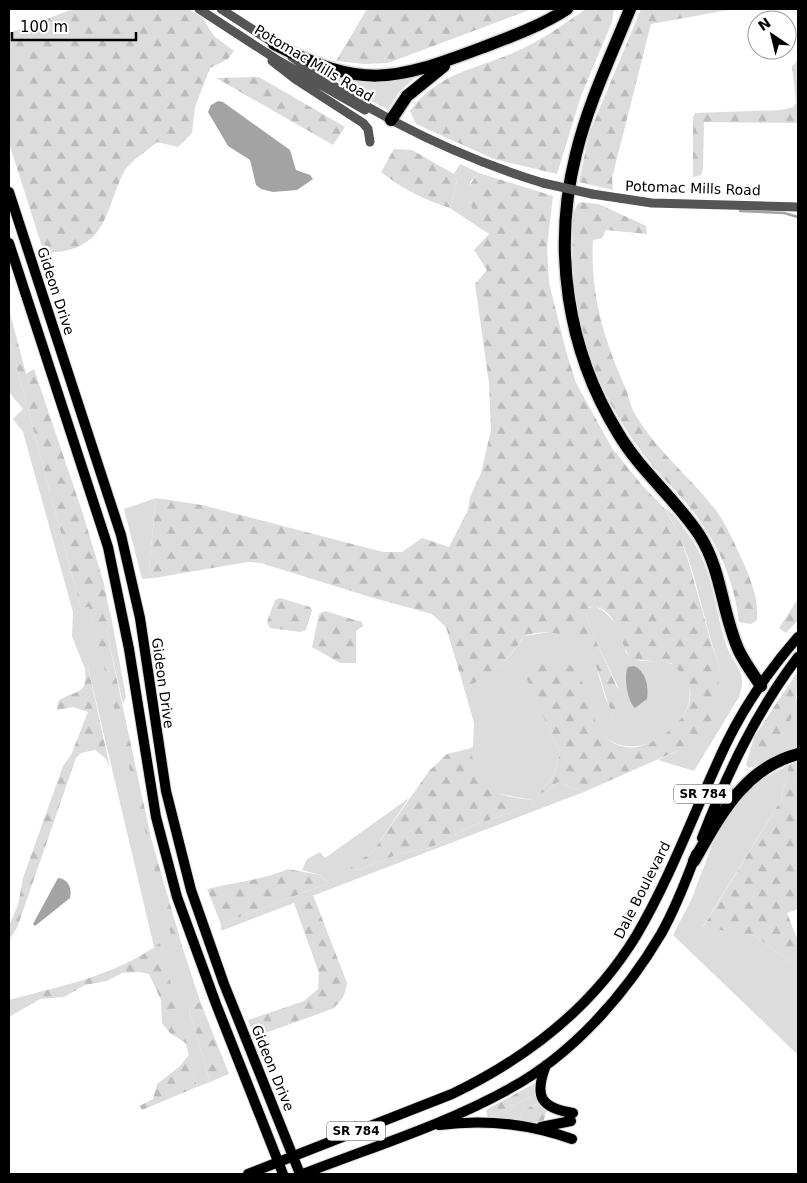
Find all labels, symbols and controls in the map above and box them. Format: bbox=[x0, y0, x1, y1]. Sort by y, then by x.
scale bar bbox=[12, 10, 136, 42]
north arrow bbox=[747, 10, 797, 60]
text: N bbox=[755, 14, 774, 34]
text: 100 m bbox=[20, 18, 68, 36]
street label: Potomac Mills Road bbox=[252, 21, 376, 105]
street label: Potomac Mills Road bbox=[625, 178, 761, 198]
street label: Gideon Drive bbox=[34, 245, 78, 337]
street label: Gideon Drive bbox=[149, 637, 177, 729]
road number: SR 784 bbox=[674, 784, 732, 804]
street label: Dale Boulevard bbox=[611, 839, 673, 941]
street label: Gideon Drive bbox=[248, 1023, 298, 1113]
road number: SR 784 bbox=[327, 1122, 385, 1140]

